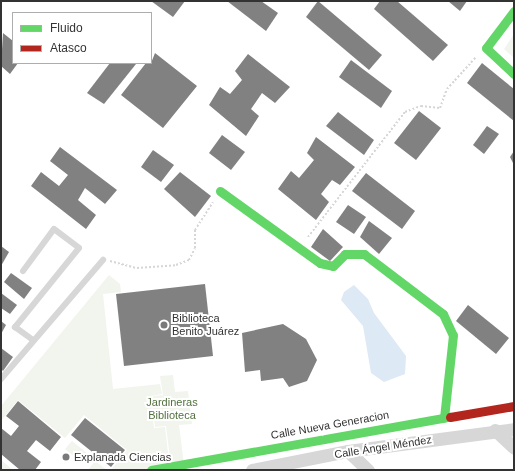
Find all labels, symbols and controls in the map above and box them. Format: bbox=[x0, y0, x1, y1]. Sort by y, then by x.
legend bbox=[12, 12, 152, 64]
text: Fluido bbox=[50, 21, 83, 35]
text: Atasco bbox=[50, 41, 87, 55]
place label: Biblioteca Benito Juárez bbox=[172, 312, 239, 338]
marker: Biblioteca Benito Juárez bbox=[159, 320, 169, 330]
park label: Jardineras Biblioteca bbox=[146, 396, 198, 422]
street label: Calle Nueva Generacion bbox=[270, 408, 390, 442]
street label: Calle Ángel Méndez bbox=[333, 433, 433, 461]
place label: Explanada Ciencias bbox=[74, 450, 171, 464]
marker: Explanada Ciencias bbox=[61, 452, 71, 462]

